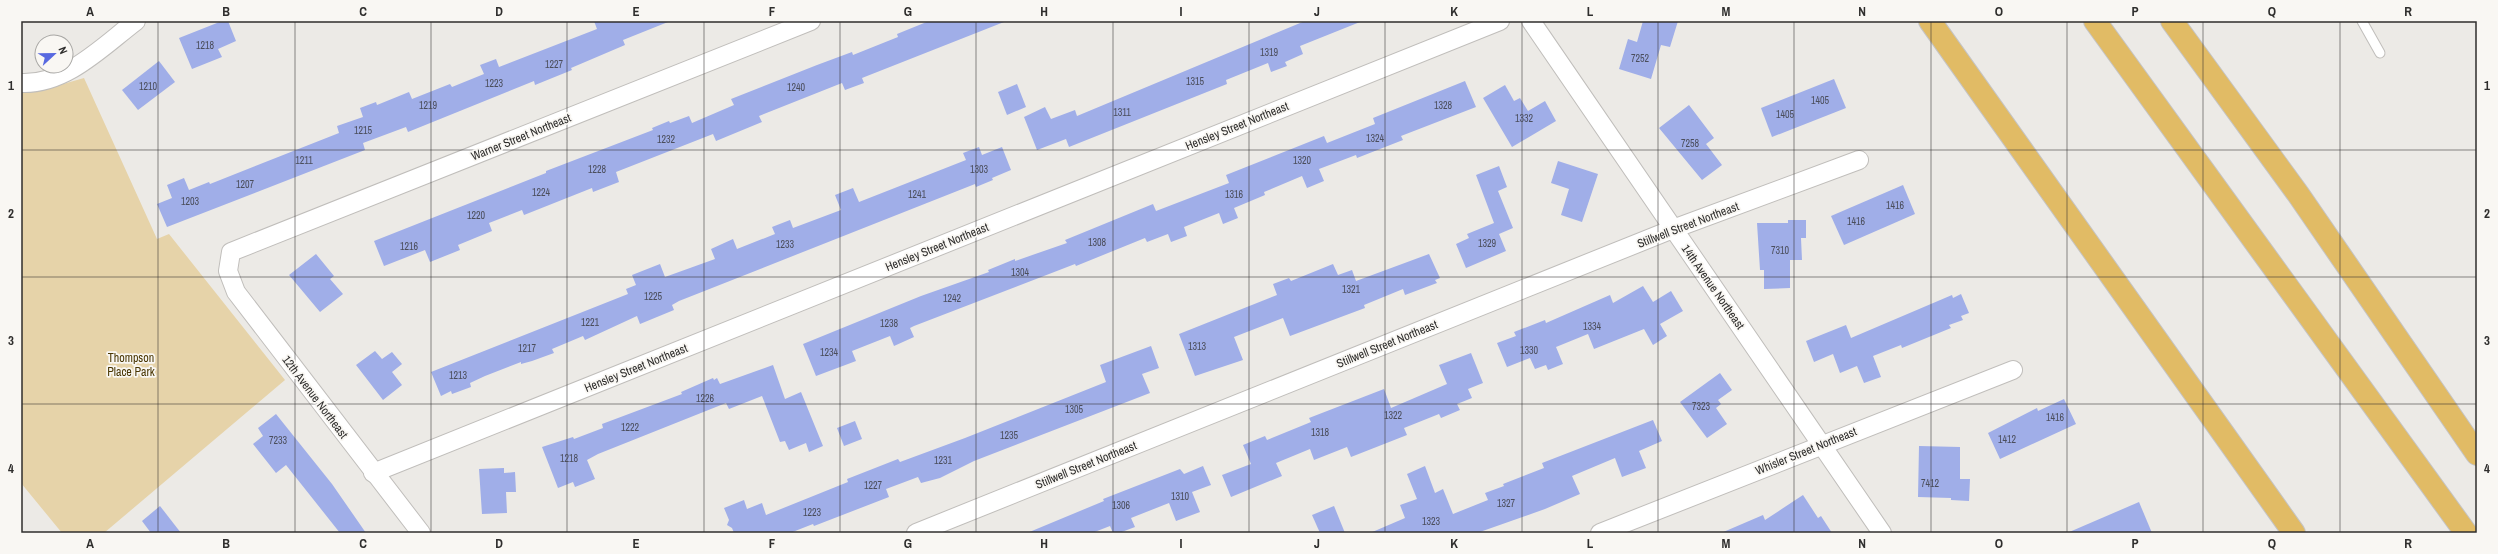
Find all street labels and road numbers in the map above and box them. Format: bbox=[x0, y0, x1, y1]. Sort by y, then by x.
street label: Hensley Street Northeast bbox=[1183, 98, 1291, 154]
street label: Warner Street Northeast bbox=[469, 110, 574, 164]
street label: Stillwell Street Northeast bbox=[1635, 198, 1741, 252]
street label: Hensley Street Northeast bbox=[883, 219, 991, 275]
street label: 14th Avenue Northeast bbox=[1678, 241, 1748, 333]
street label: Stillwell Street Northeast bbox=[1334, 316, 1440, 372]
street label: Hensley Street Northeast bbox=[582, 340, 690, 396]
street label: 12th Avenue Northeast bbox=[279, 352, 352, 442]
street label: Whisler Street Northeast bbox=[1753, 423, 1859, 479]
street label: Stillwell Street Northeast bbox=[1033, 437, 1139, 493]

